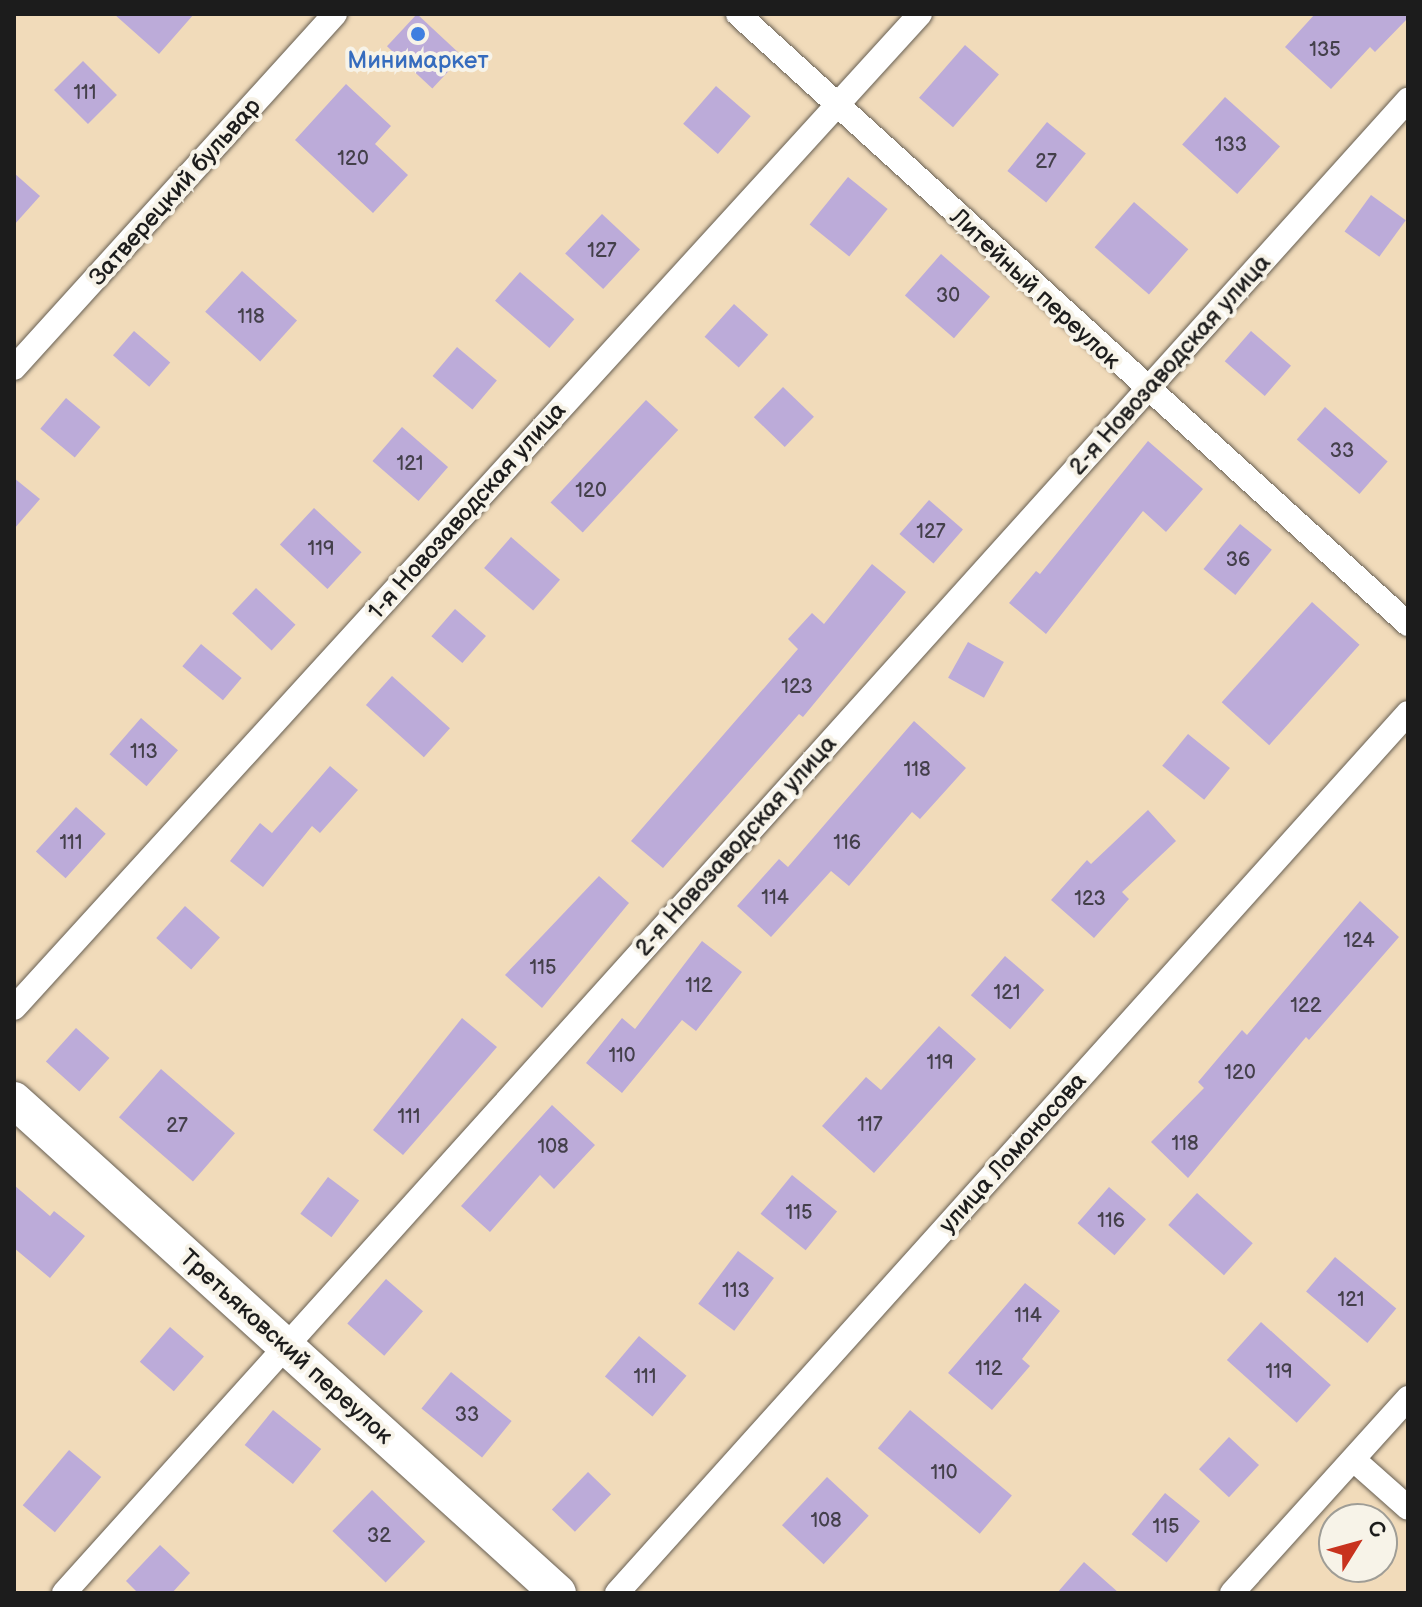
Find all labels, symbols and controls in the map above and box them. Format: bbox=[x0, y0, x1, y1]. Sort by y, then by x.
marker: Минимаркет bbox=[409, 25, 427, 43]
house number: 135 bbox=[1309, 38, 1341, 62]
place label: Минимаркет bbox=[347, 47, 489, 75]
house number: 111 bbox=[73, 81, 97, 105]
street label: Затверецкий бульвар bbox=[83, 92, 267, 292]
house number: 133 bbox=[1215, 133, 1247, 157]
house number: 120 bbox=[337, 147, 369, 171]
house number: 27 bbox=[1035, 150, 1057, 174]
street label: Литейный переулок bbox=[944, 203, 1126, 375]
house number: 127 bbox=[587, 239, 617, 263]
street label: 2-я Новозаводская улица bbox=[1063, 249, 1277, 481]
house number: 30 bbox=[936, 284, 960, 308]
house number: 118 bbox=[237, 305, 265, 329]
street label: 1-я Новозаводская улица bbox=[362, 396, 572, 626]
house number: 33 bbox=[1330, 439, 1354, 463]
house number: 121 bbox=[397, 452, 423, 476]
house number: 120 bbox=[575, 479, 607, 503]
house number: 127 bbox=[916, 520, 946, 544]
house number: 119 bbox=[307, 537, 335, 561]
house number: 36 bbox=[1226, 548, 1250, 572]
house number: 123 bbox=[781, 675, 813, 699]
street label: 2-я Новозаводская улица bbox=[629, 730, 843, 962]
house number: 113 bbox=[130, 740, 158, 764]
house number: 118 bbox=[903, 758, 931, 782]
house number: 111 bbox=[59, 831, 83, 855]
house number: 116 bbox=[833, 831, 861, 855]
house number: 114 bbox=[761, 886, 789, 910]
house number: 123 bbox=[1074, 887, 1106, 911]
house number: 124 bbox=[1343, 929, 1375, 953]
house number: 115 bbox=[530, 956, 556, 980]
house number: 112 bbox=[685, 974, 713, 998]
house number: 121 bbox=[994, 981, 1020, 1005]
house number: 122 bbox=[1290, 994, 1322, 1018]
house number: 110 bbox=[608, 1044, 636, 1068]
house number: 119 bbox=[926, 1051, 954, 1075]
house number: 120 bbox=[1224, 1061, 1256, 1085]
street label: улица Ломоносова bbox=[933, 1067, 1093, 1239]
house number: 111 bbox=[397, 1105, 421, 1129]
house number: 117 bbox=[857, 1113, 883, 1137]
house number: 27 bbox=[166, 1114, 188, 1138]
house number: 118 bbox=[1171, 1132, 1199, 1156]
house number: 108 bbox=[537, 1135, 569, 1159]
house number: 115 bbox=[786, 1201, 812, 1225]
house number: 116 bbox=[1097, 1209, 1125, 1233]
street label: Третьяковский переулок bbox=[173, 1244, 399, 1450]
house number: 113 bbox=[722, 1279, 750, 1303]
house number: 121 bbox=[1338, 1288, 1364, 1312]
house number: 114 bbox=[1014, 1304, 1042, 1328]
house number: 112 bbox=[975, 1357, 1003, 1381]
house number: 119 bbox=[1265, 1360, 1293, 1384]
house number: 111 bbox=[633, 1365, 657, 1389]
house number: 33 bbox=[455, 1403, 479, 1427]
house number: 110 bbox=[930, 1461, 958, 1485]
north arrow bbox=[1318, 1503, 1398, 1583]
house number: 108 bbox=[810, 1509, 842, 1533]
house number: 115 bbox=[1153, 1515, 1179, 1539]
text: С bbox=[1361, 1515, 1391, 1544]
house number: 32 bbox=[367, 1524, 391, 1548]

